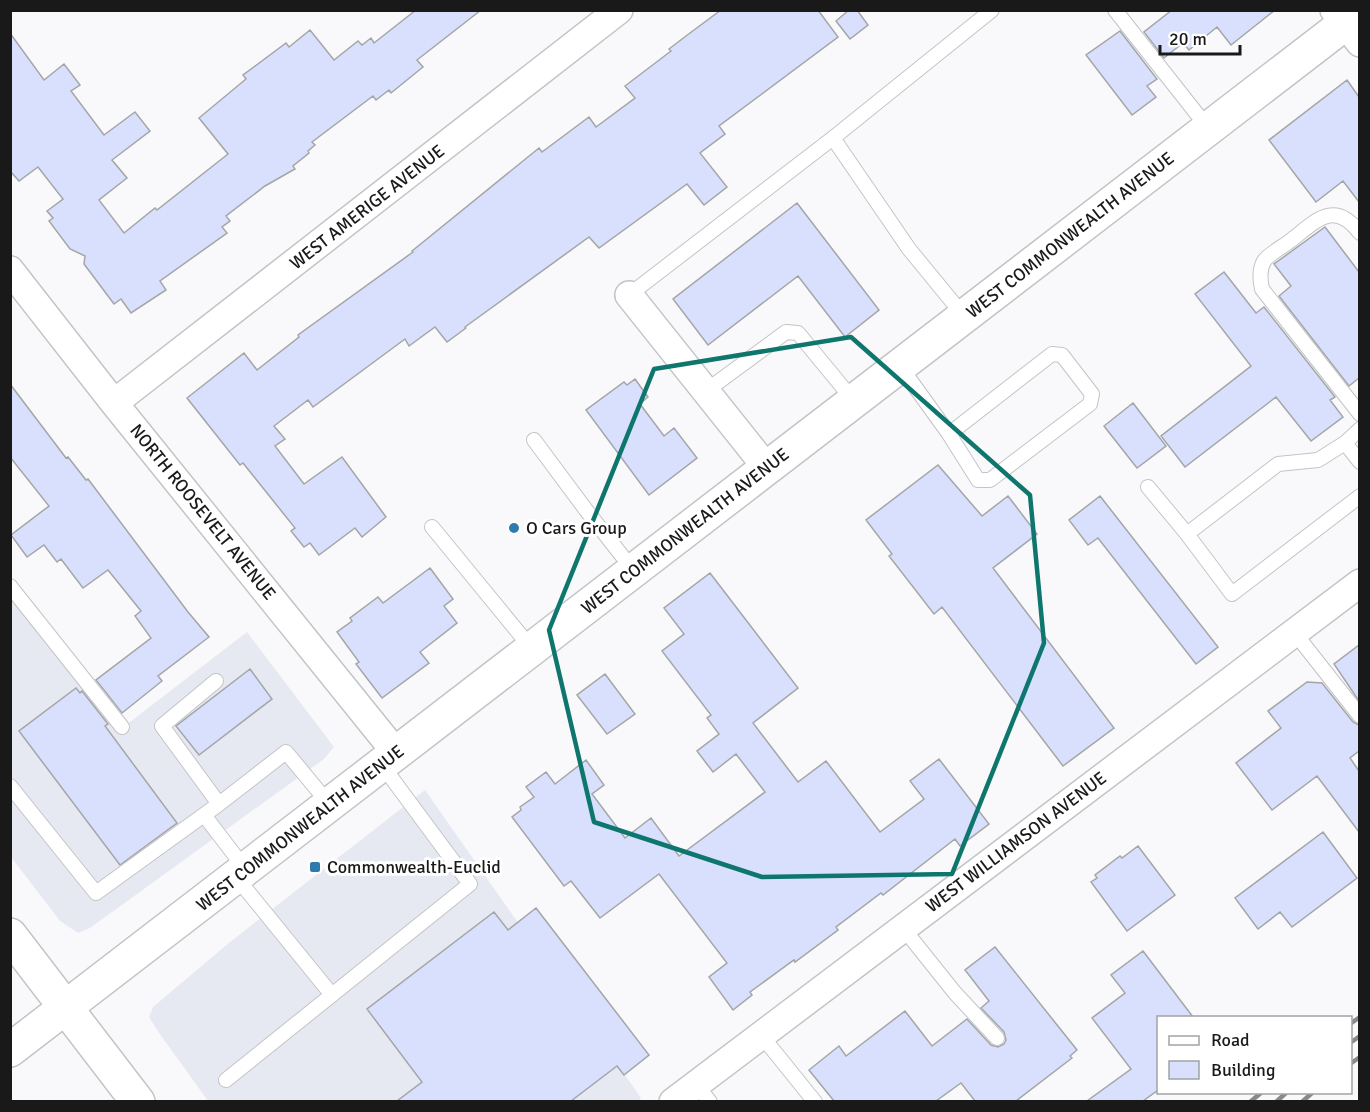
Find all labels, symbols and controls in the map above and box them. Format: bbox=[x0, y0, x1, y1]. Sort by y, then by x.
scale bar bbox=[1160, 18, 1240, 56]
text: 20 m bbox=[1169, 28, 1207, 50]
street label: WEST AMERIGE AVENUE bbox=[285, 140, 449, 274]
street label: WEST COMMONWEALTH AVENUE bbox=[962, 147, 1178, 323]
street label: NORTH ROOSEVELT AVENUE bbox=[125, 420, 281, 604]
street label: WEST COMMONWEALTH AVENUE bbox=[577, 443, 793, 619]
place label: O Cars Group bbox=[526, 517, 627, 539]
marker: O Cars Group bbox=[507, 521, 521, 535]
street label: WEST COMMONWEALTH AVENUE bbox=[192, 740, 408, 916]
street label: WEST WILLIAMSON AVENUE bbox=[921, 767, 1111, 917]
place label: Commonwealth-Euclid bbox=[327, 856, 501, 878]
marker: Commonwealth-Euclid bbox=[308, 860, 322, 874]
legend bbox=[1157, 1016, 1352, 1094]
text: Road bbox=[1211, 1029, 1250, 1051]
text: Building bbox=[1211, 1059, 1275, 1081]

